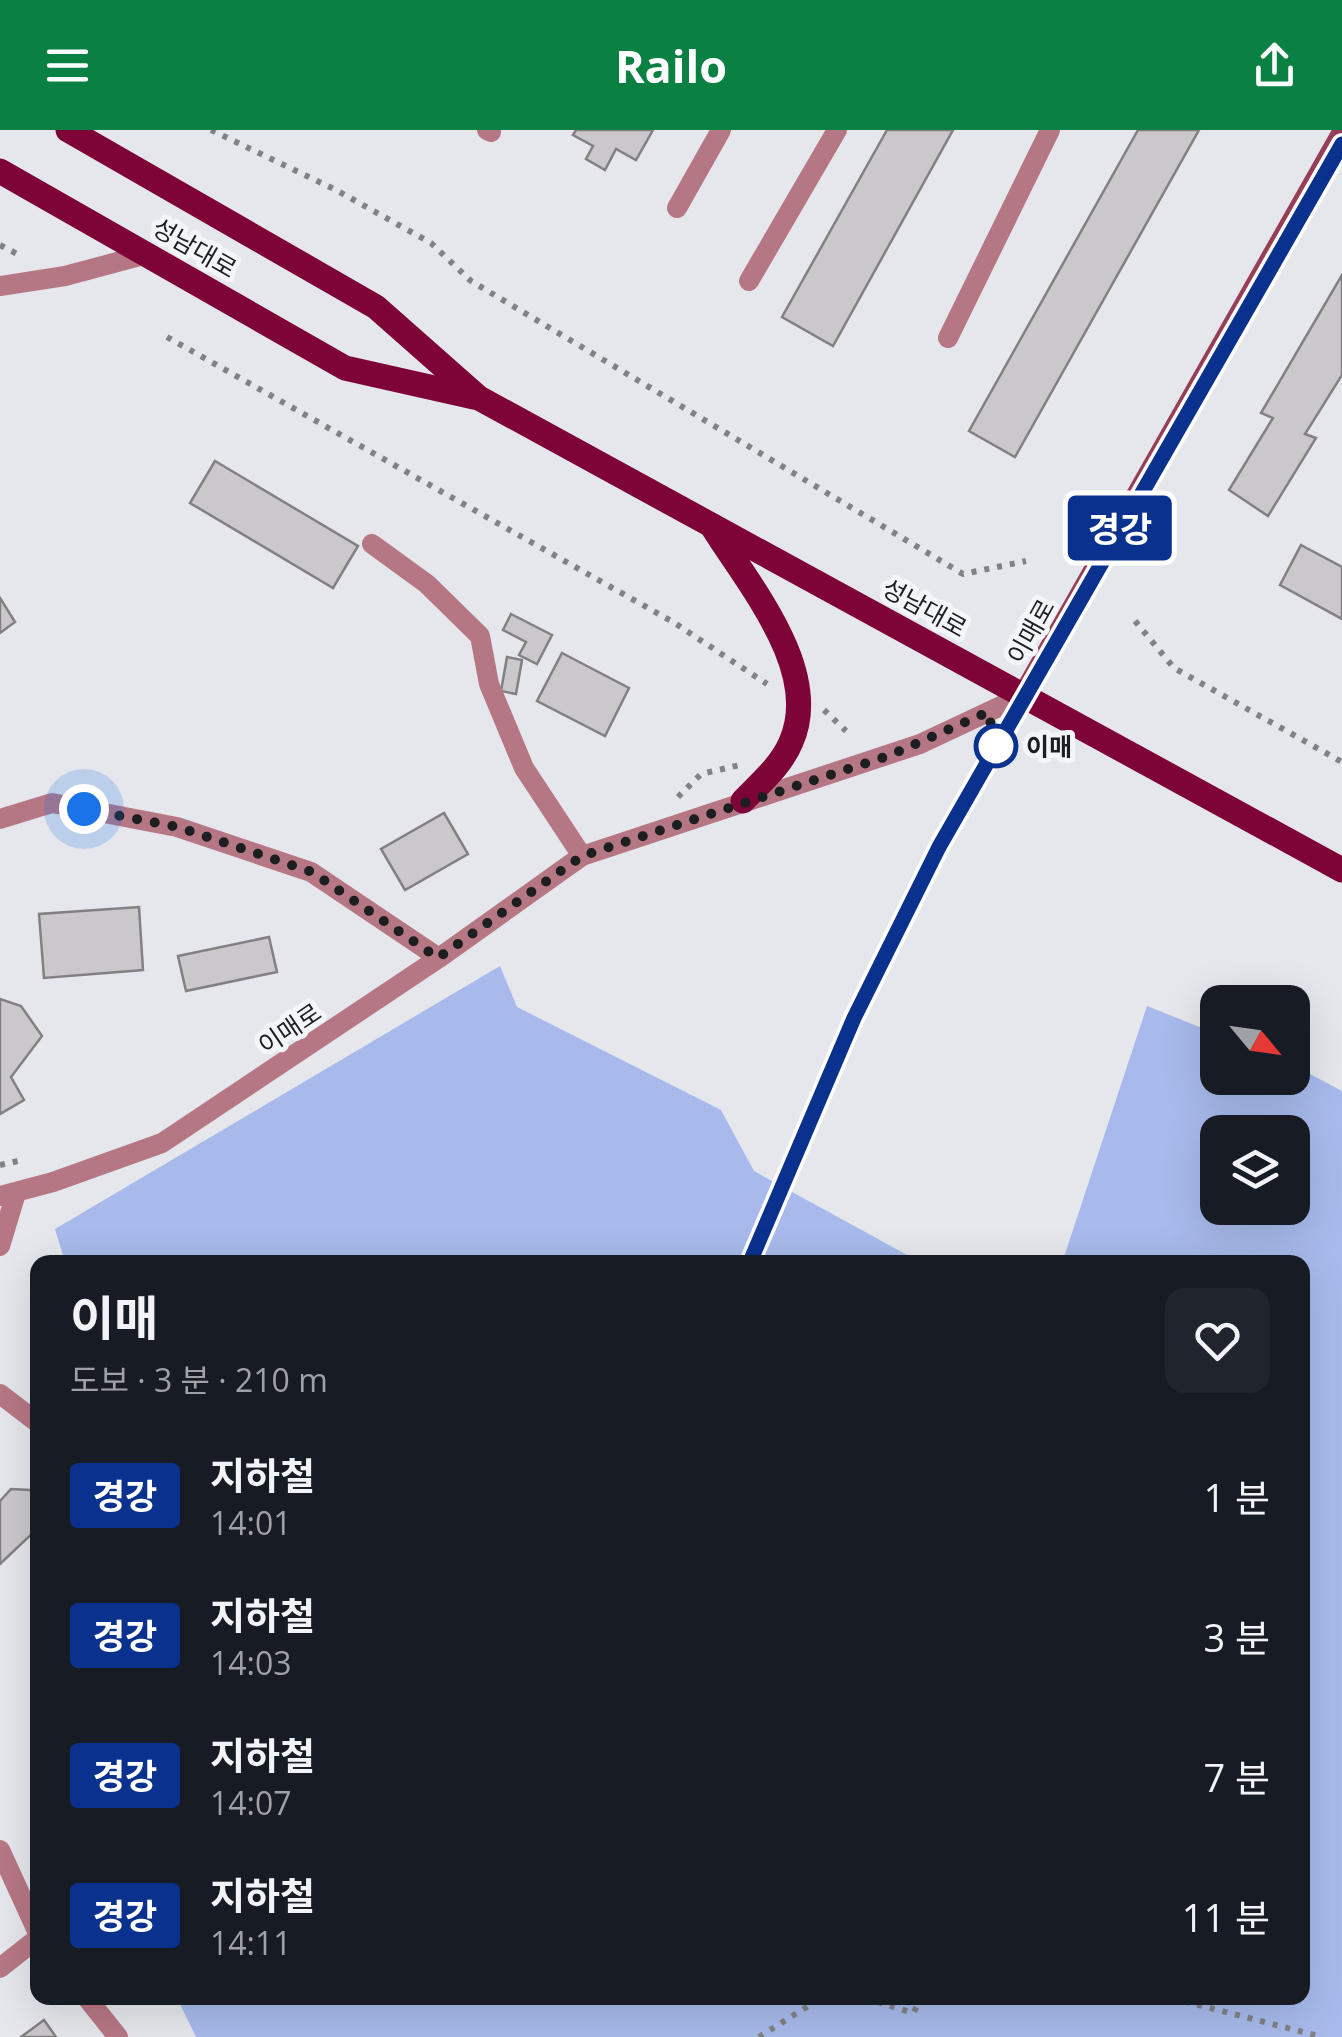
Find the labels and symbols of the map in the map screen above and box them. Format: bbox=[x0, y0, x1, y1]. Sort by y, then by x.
street label: 성남대로 bbox=[147, 209, 243, 285]
line badge: 경강 bbox=[1075, 496, 1165, 560]
street label: 성남대로 bbox=[877, 570, 973, 644]
street label: 이매로 bbox=[998, 593, 1062, 669]
marker: 이매 bbox=[975, 725, 1017, 767]
place label: 이매 bbox=[1026, 729, 1072, 763]
your location bbox=[59, 784, 109, 834]
north arrow bbox=[1200, 985, 1310, 1095]
street label: 이매로 bbox=[251, 995, 327, 1061]

